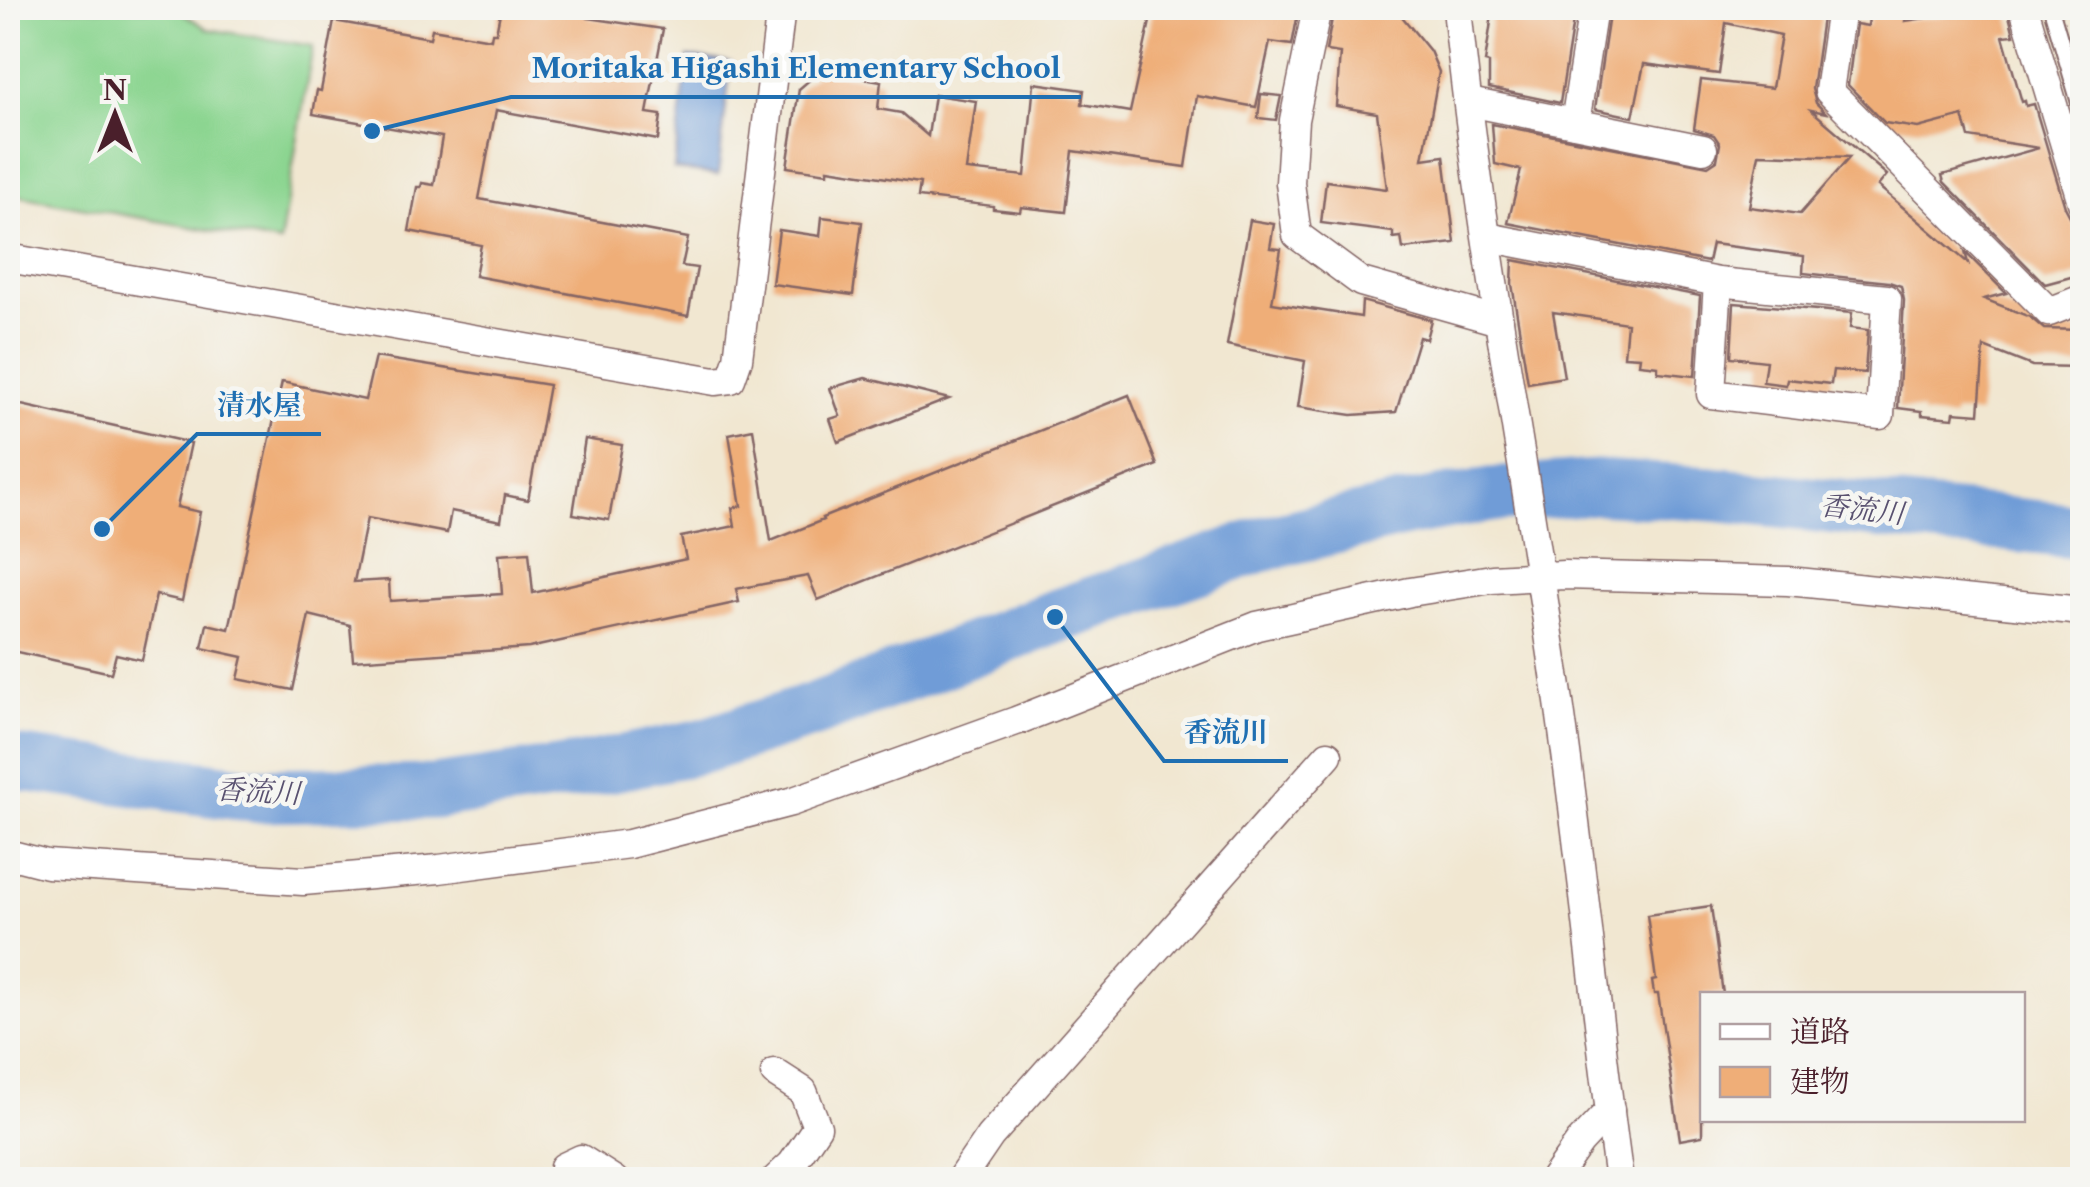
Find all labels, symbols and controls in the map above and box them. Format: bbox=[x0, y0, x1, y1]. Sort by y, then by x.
callout: Moritaka Higashi Elementary School bbox=[511, 39, 1081, 97]
text: Moritaka Higashi Elementary School bbox=[531, 51, 1061, 85]
north arrow bbox=[65, 65, 165, 165]
text: N bbox=[103, 73, 127, 107]
callout: 清水屋 bbox=[197, 376, 321, 434]
text: 清水屋 bbox=[217, 388, 301, 422]
water label: 香流川 bbox=[1818, 488, 1909, 531]
callout: 香流川 bbox=[1164, 703, 1288, 761]
text: 香流川 bbox=[1184, 715, 1268, 749]
water label: 香流川 bbox=[215, 772, 304, 810]
legend bbox=[1700, 992, 2025, 1122]
text: 道路 bbox=[1790, 1013, 1850, 1050]
text: 建物 bbox=[1790, 1063, 1850, 1100]

